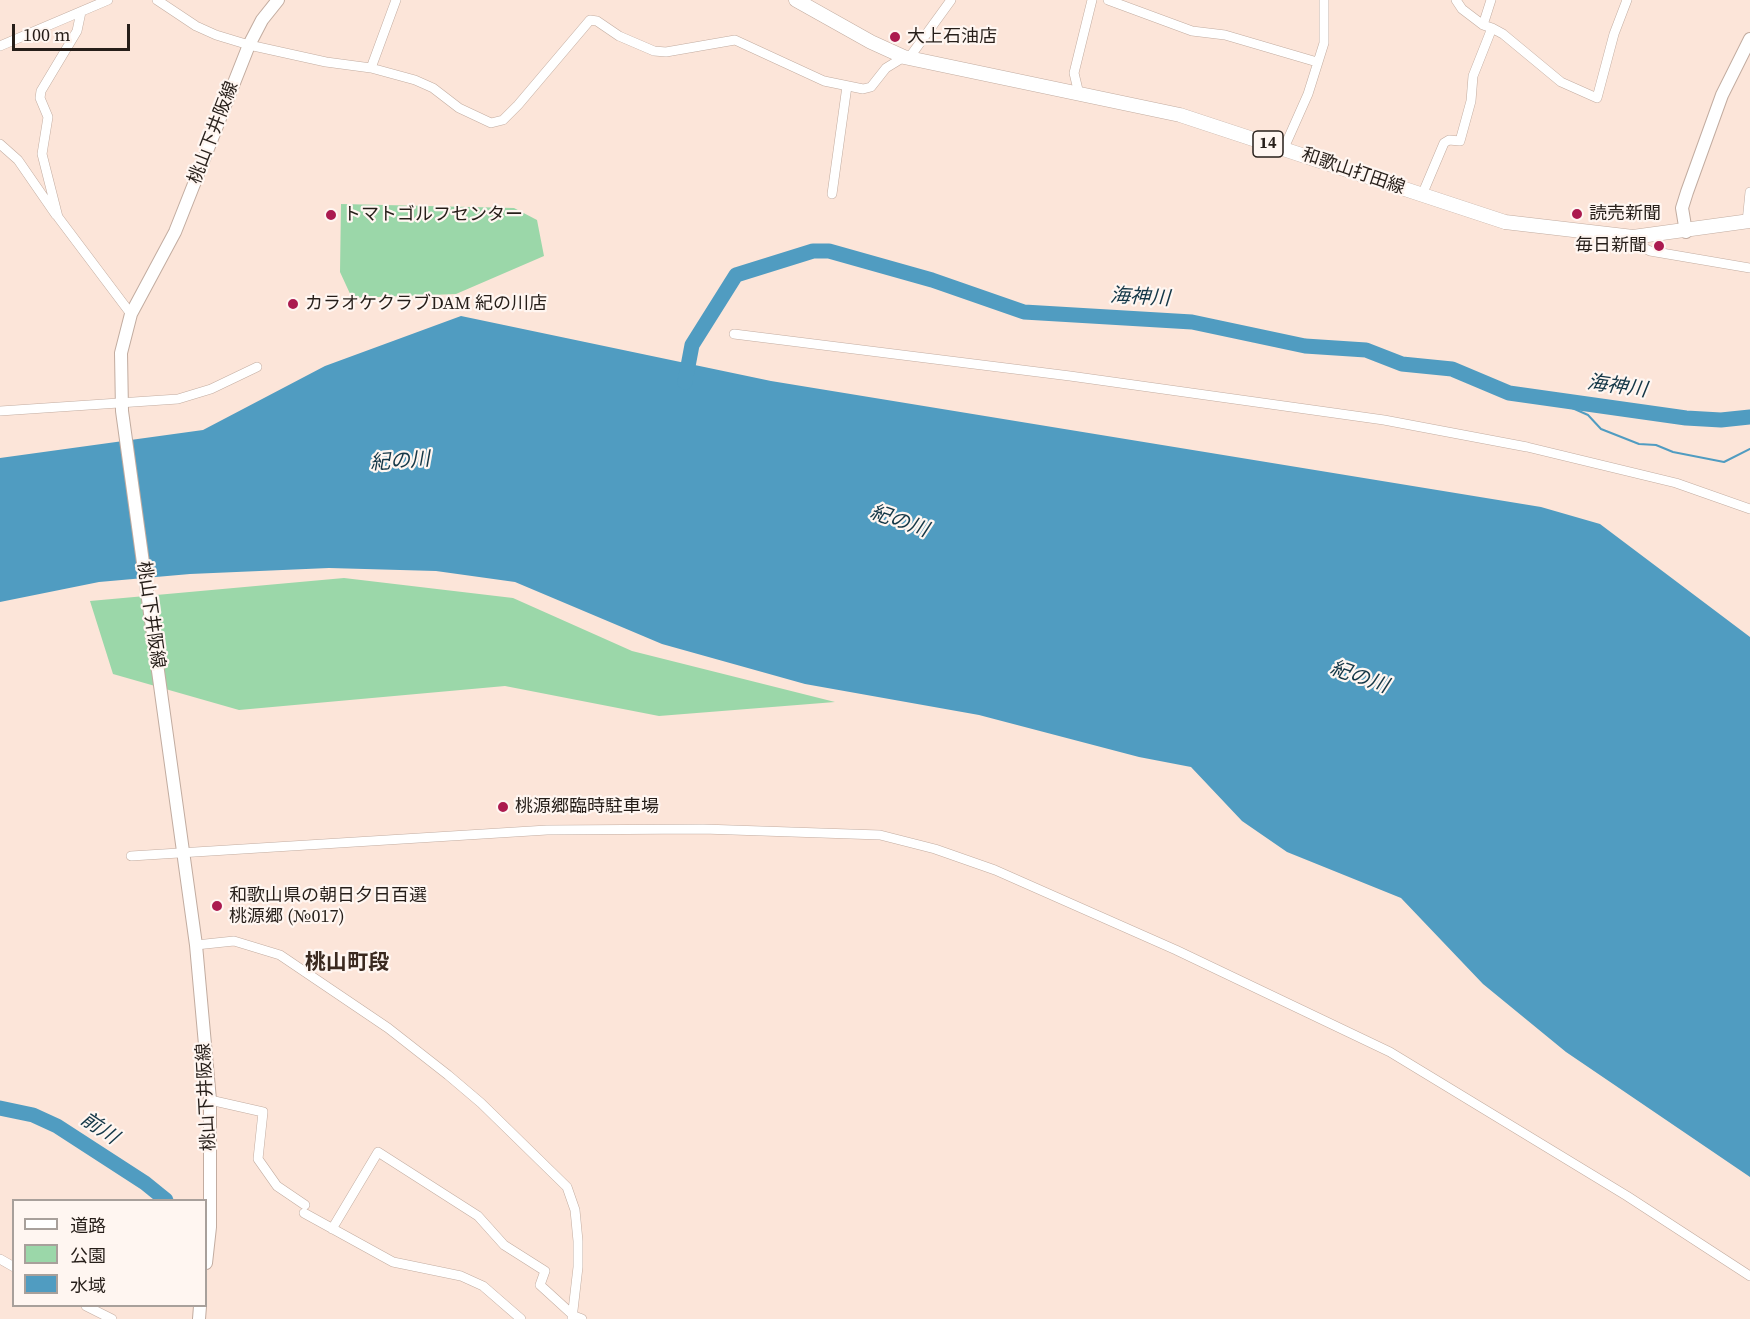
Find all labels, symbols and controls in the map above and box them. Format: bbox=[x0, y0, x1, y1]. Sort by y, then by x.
scale bar bbox=[15, 12, 134, 50]
text: 100 m bbox=[23, 22, 70, 47]
place label: 大上石油店 bbox=[907, 26, 997, 48]
marker: 大上石油店 bbox=[888, 30, 902, 44]
street label: 桃山下井阪線 bbox=[185, 79, 243, 187]
road number: 14 bbox=[1253, 131, 1283, 157]
street label: 和歌山打田線 bbox=[1298, 144, 1408, 200]
place label: 読売新聞 bbox=[1589, 203, 1661, 225]
place label: トマトゴルフセンター bbox=[343, 204, 523, 226]
marker: 読売新聞 bbox=[1570, 207, 1584, 221]
marker: トマトゴルフセンター bbox=[324, 208, 338, 222]
place label: 毎日新聞 bbox=[1575, 235, 1647, 257]
marker: 毎日新聞 bbox=[1652, 239, 1666, 253]
water label: 海神川 bbox=[1109, 284, 1171, 312]
place label: カラオケクラブDAM 紀の川店 bbox=[305, 293, 547, 315]
marker: カラオケクラブDAM 紀の川店 bbox=[286, 297, 300, 311]
water label: 海神川 bbox=[1586, 371, 1648, 403]
water label: 紀の川 bbox=[369, 448, 431, 476]
water label: 紀の川 bbox=[867, 501, 931, 543]
street label: 桃山下井阪線 bbox=[132, 560, 168, 670]
water label: 紀の川 bbox=[1327, 657, 1391, 699]
place label: 桃源郷臨時駐車場 bbox=[515, 796, 659, 818]
marker: 桃源郷臨時駐車場 bbox=[496, 800, 510, 814]
place label: 和歌山県の朝日夕日百選 桃源郷 (№017) bbox=[229, 885, 427, 928]
marker: 和歌山県の朝日夕日百選 桃源郷 (№017) bbox=[210, 899, 224, 913]
district label: 桃山町段 bbox=[305, 951, 389, 977]
street label: 桃山下井阪線 bbox=[193, 1043, 221, 1151]
water label: 前川 bbox=[76, 1108, 122, 1150]
legend bbox=[12, 1199, 207, 1307]
text: 道路 bbox=[70, 1213, 106, 1238]
text: 公園 bbox=[70, 1243, 106, 1268]
text: 水域 bbox=[70, 1273, 106, 1298]

